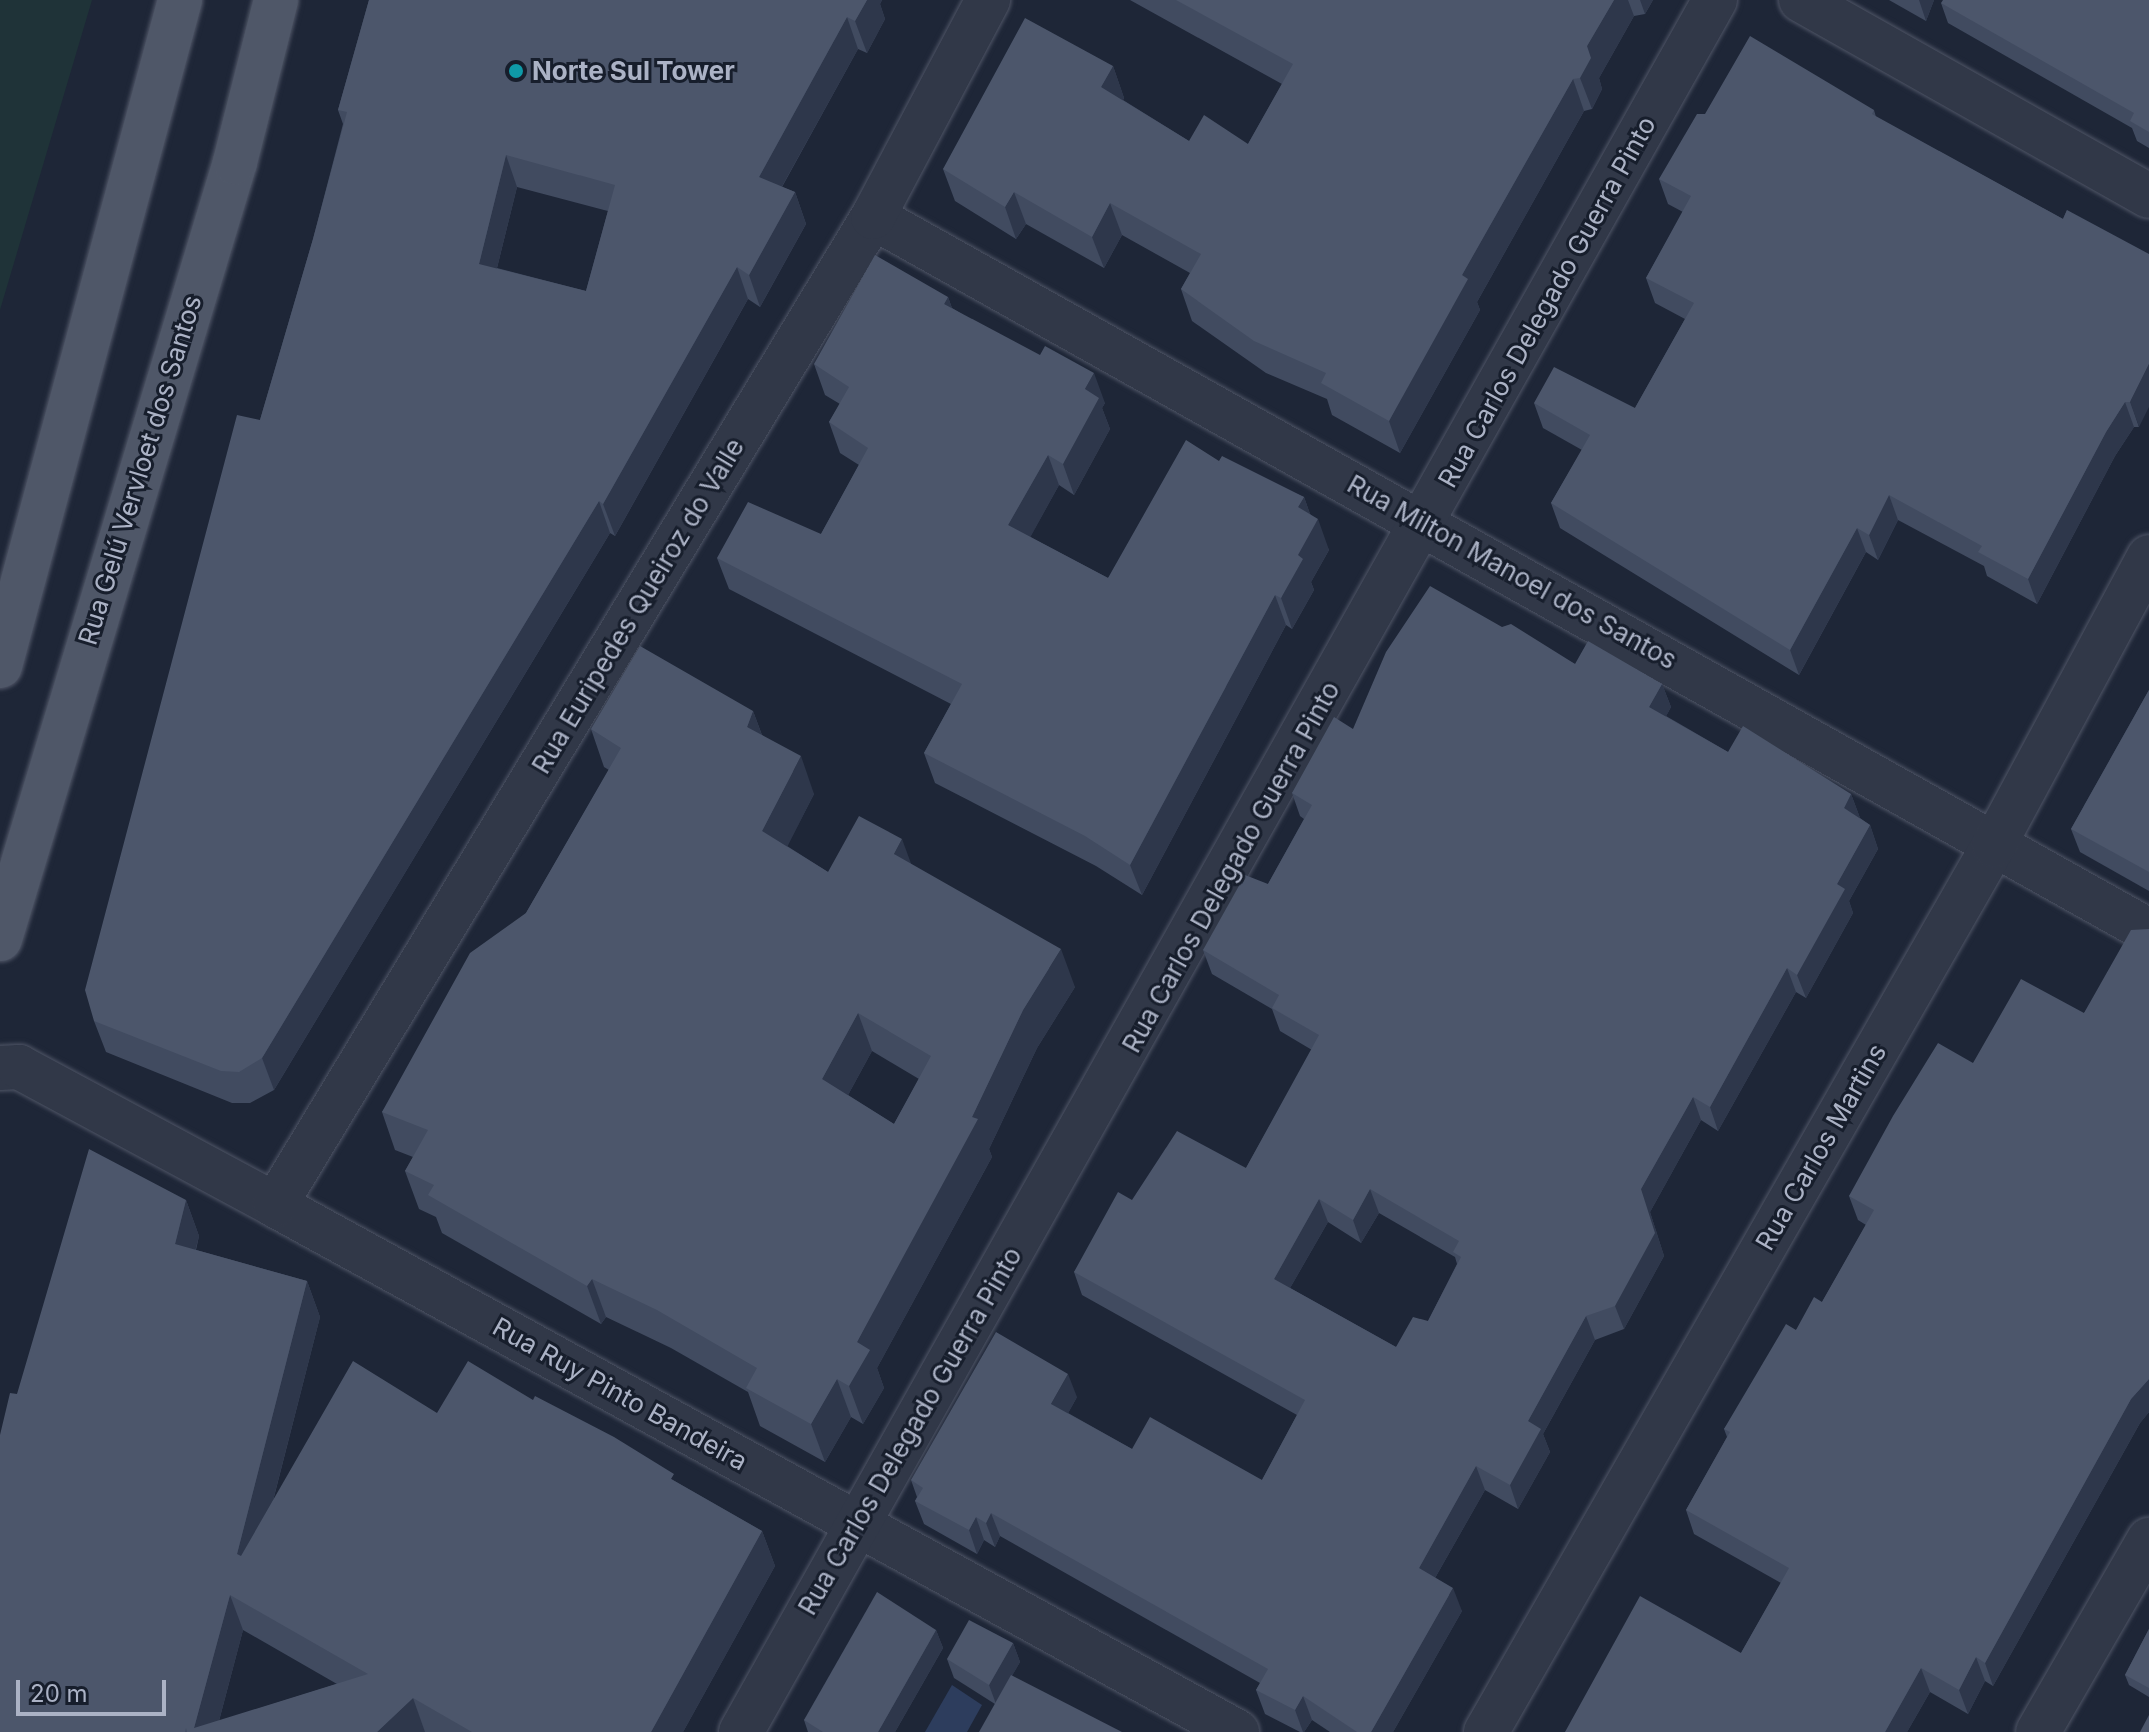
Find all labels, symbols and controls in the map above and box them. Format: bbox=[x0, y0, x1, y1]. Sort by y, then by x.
place label: Norte Sul Tower bbox=[532, 55, 735, 87]
marker: Norte Sul Tower bbox=[507, 62, 525, 80]
street label: Rua Carlos Delegado Guerra Pinto bbox=[1432, 111, 1662, 493]
street label: Rua Gelú Vervloet dos Santos bbox=[72, 291, 208, 649]
street label: Rua Euripedes Queiroz do Valle bbox=[525, 433, 751, 779]
street label: Rua Milton Manoel dos Santos bbox=[1342, 468, 1682, 676]
street label: Rua Carlos Delegado Guerra Pinto bbox=[1116, 676, 1346, 1058]
street label: Rua Carlos Martins bbox=[1749, 1038, 1893, 1256]
street label: Rua Carlos Delegado Guerra Pinto bbox=[792, 1242, 1028, 1620]
street label: Rua Ruy Pinto Bandeira bbox=[487, 1311, 753, 1477]
scale bar bbox=[20, 1664, 170, 1714]
text: 20 m bbox=[30, 1679, 88, 1708]

